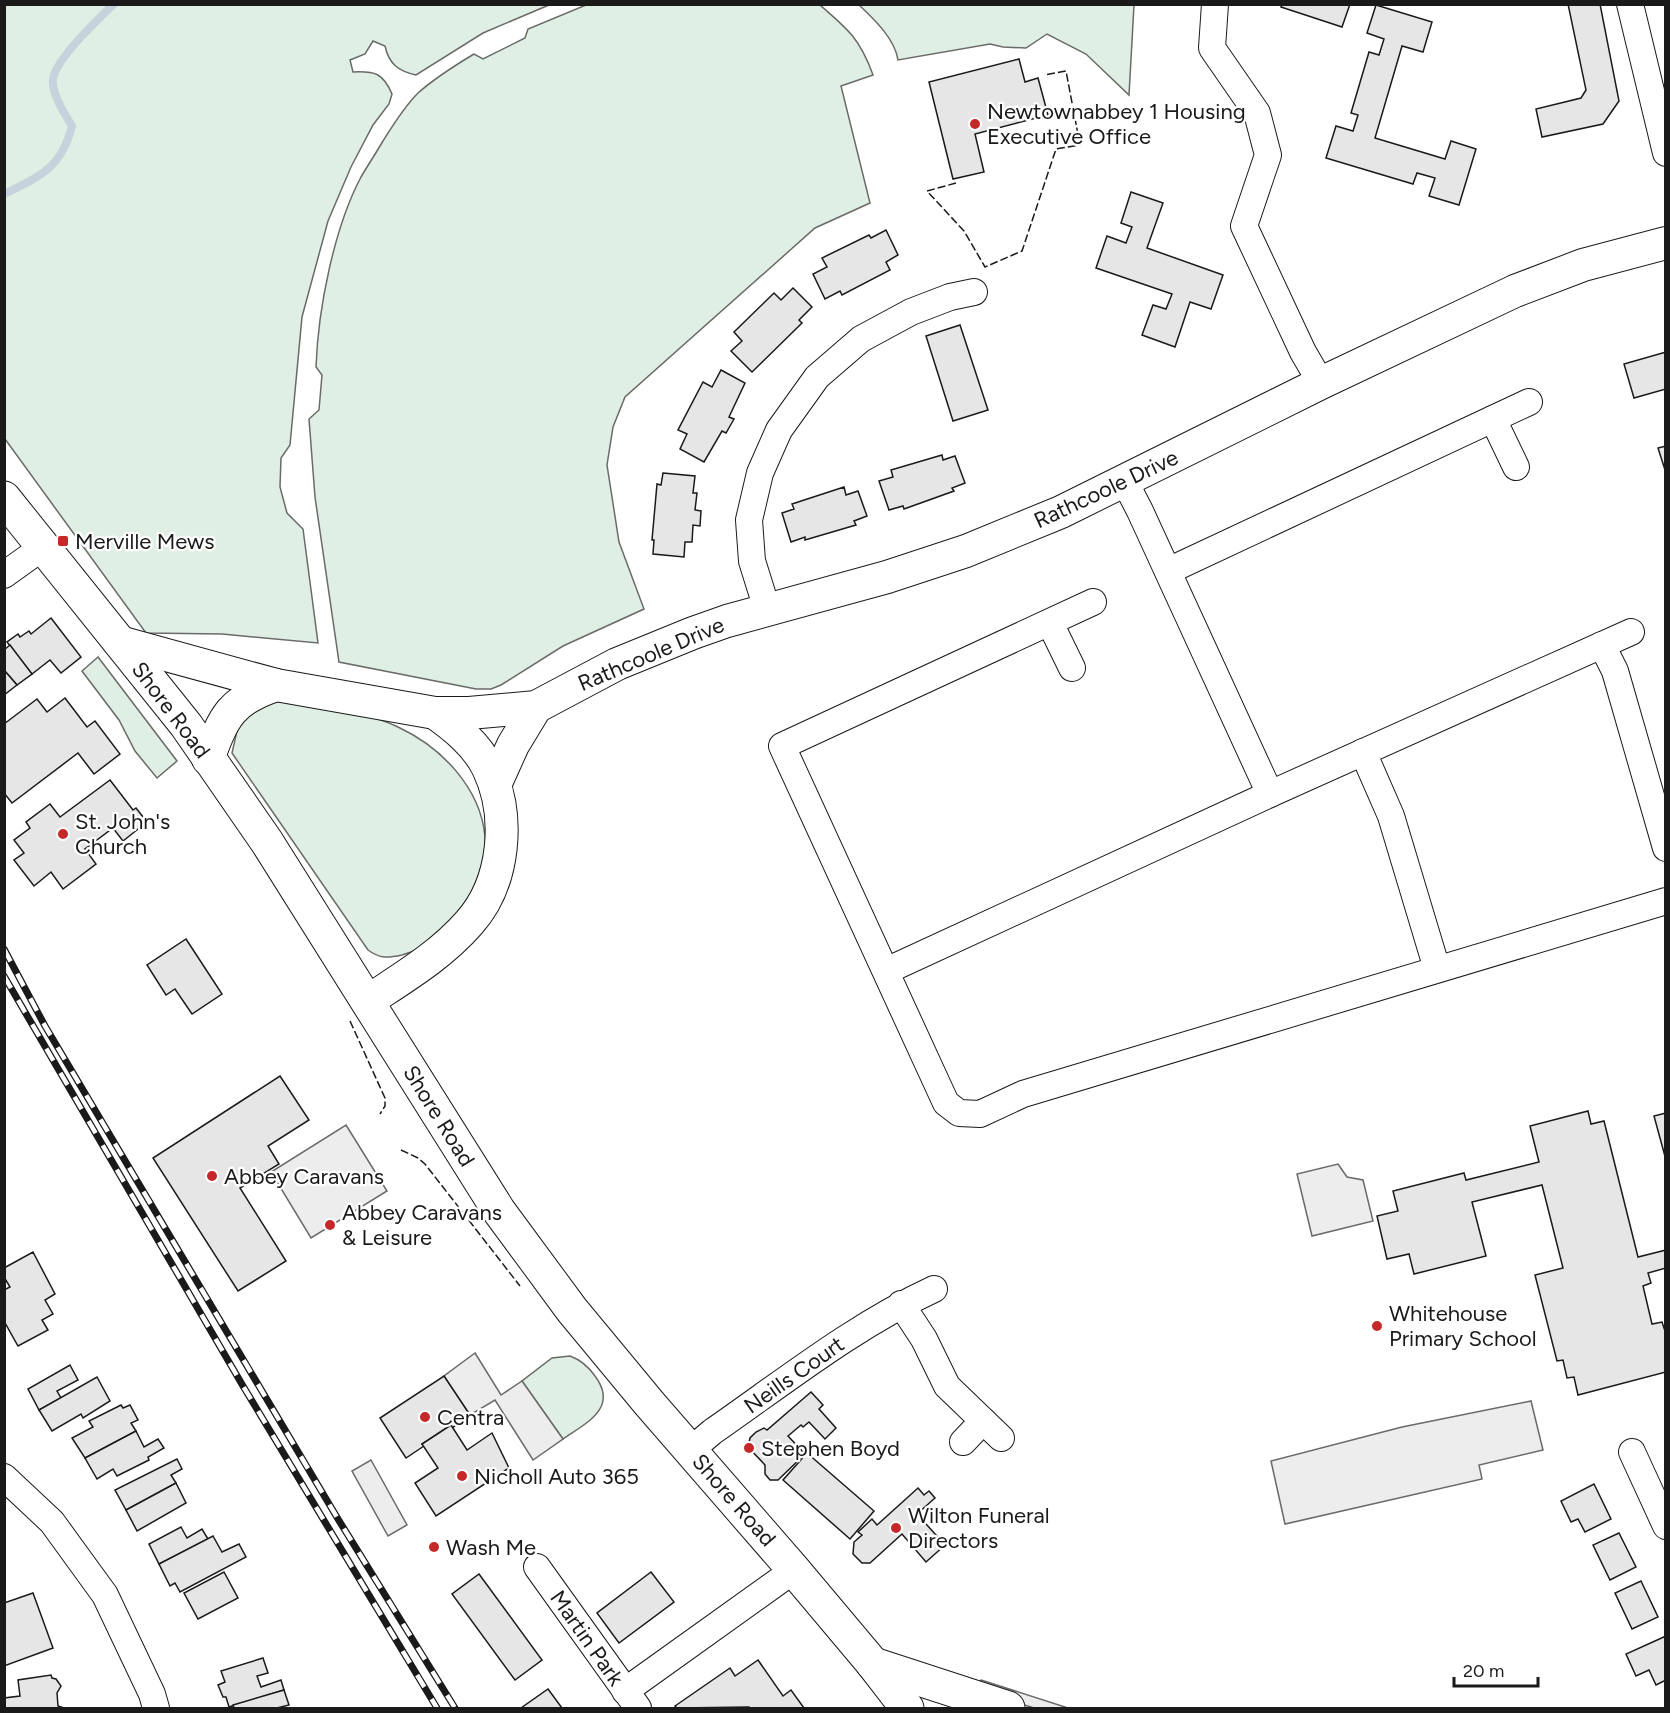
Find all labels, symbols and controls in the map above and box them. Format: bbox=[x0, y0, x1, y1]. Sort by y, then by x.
place label: Newtownabbey 1 Housing Executive Office bbox=[987, 98, 1246, 150]
marker: Newtownabbey 1 Housing Executive Office bbox=[968, 117, 982, 131]
street label: Rathcoole Drive bbox=[1030, 444, 1182, 534]
place label: Merville Mews bbox=[75, 528, 215, 555]
marker: Merville Mews bbox=[56, 534, 70, 548]
street label: Rathcoole Drive bbox=[574, 611, 728, 697]
street label: Shore Road bbox=[126, 656, 216, 764]
place label: St. John's Church bbox=[75, 808, 170, 860]
marker: St. John's Church bbox=[56, 827, 70, 841]
street label: Shore Road bbox=[397, 1060, 481, 1172]
place label: Abbey Caravans bbox=[224, 1163, 384, 1190]
marker: Abbey Caravans bbox=[205, 1169, 219, 1183]
place label: Abbey Caravans & Leisure bbox=[342, 1199, 502, 1251]
marker: Abbey Caravans & Leisure bbox=[323, 1218, 337, 1232]
place label: Whitehouse Primary School bbox=[1389, 1300, 1537, 1352]
marker: Whitehouse Primary School bbox=[1370, 1319, 1384, 1333]
street label: Neills Court bbox=[739, 1331, 849, 1419]
place label: Centra bbox=[437, 1404, 504, 1431]
marker: Centra bbox=[418, 1410, 432, 1424]
place label: Stephen Boyd bbox=[761, 1435, 900, 1462]
marker: Stephen Boyd bbox=[742, 1441, 756, 1455]
street label: Shore Road bbox=[686, 1448, 782, 1552]
place label: Nicholl Auto 365 bbox=[474, 1463, 639, 1490]
marker: Nicholl Auto 365 bbox=[455, 1469, 469, 1483]
place label: Wilton Funeral Directors bbox=[908, 1502, 1050, 1554]
marker: Wilton Funeral Directors bbox=[889, 1521, 903, 1535]
place label: Wash Me bbox=[446, 1534, 536, 1561]
marker: Wash Me bbox=[427, 1540, 441, 1554]
street label: Martin Park bbox=[544, 1585, 630, 1691]
scale bar bbox=[1454, 1650, 1538, 1688]
text: 20 m bbox=[1463, 1660, 1504, 1682]

